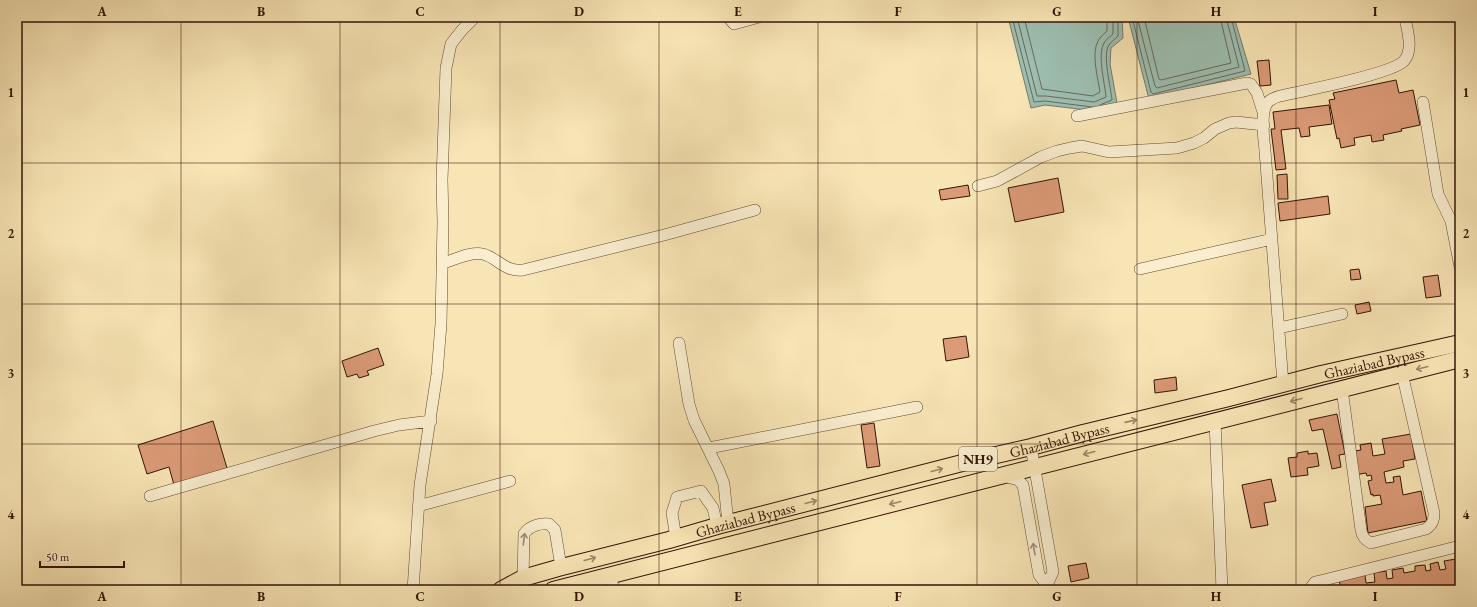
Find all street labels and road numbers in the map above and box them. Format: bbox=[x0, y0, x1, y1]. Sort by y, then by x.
street label: Ghaziabad Bypass bbox=[1322, 342, 1426, 383]
street label: Ghaziabad Bypass bbox=[1008, 418, 1111, 461]
road number: NH9 bbox=[959, 447, 997, 471]
street label: Ghaziabad Bypass bbox=[693, 497, 797, 541]

